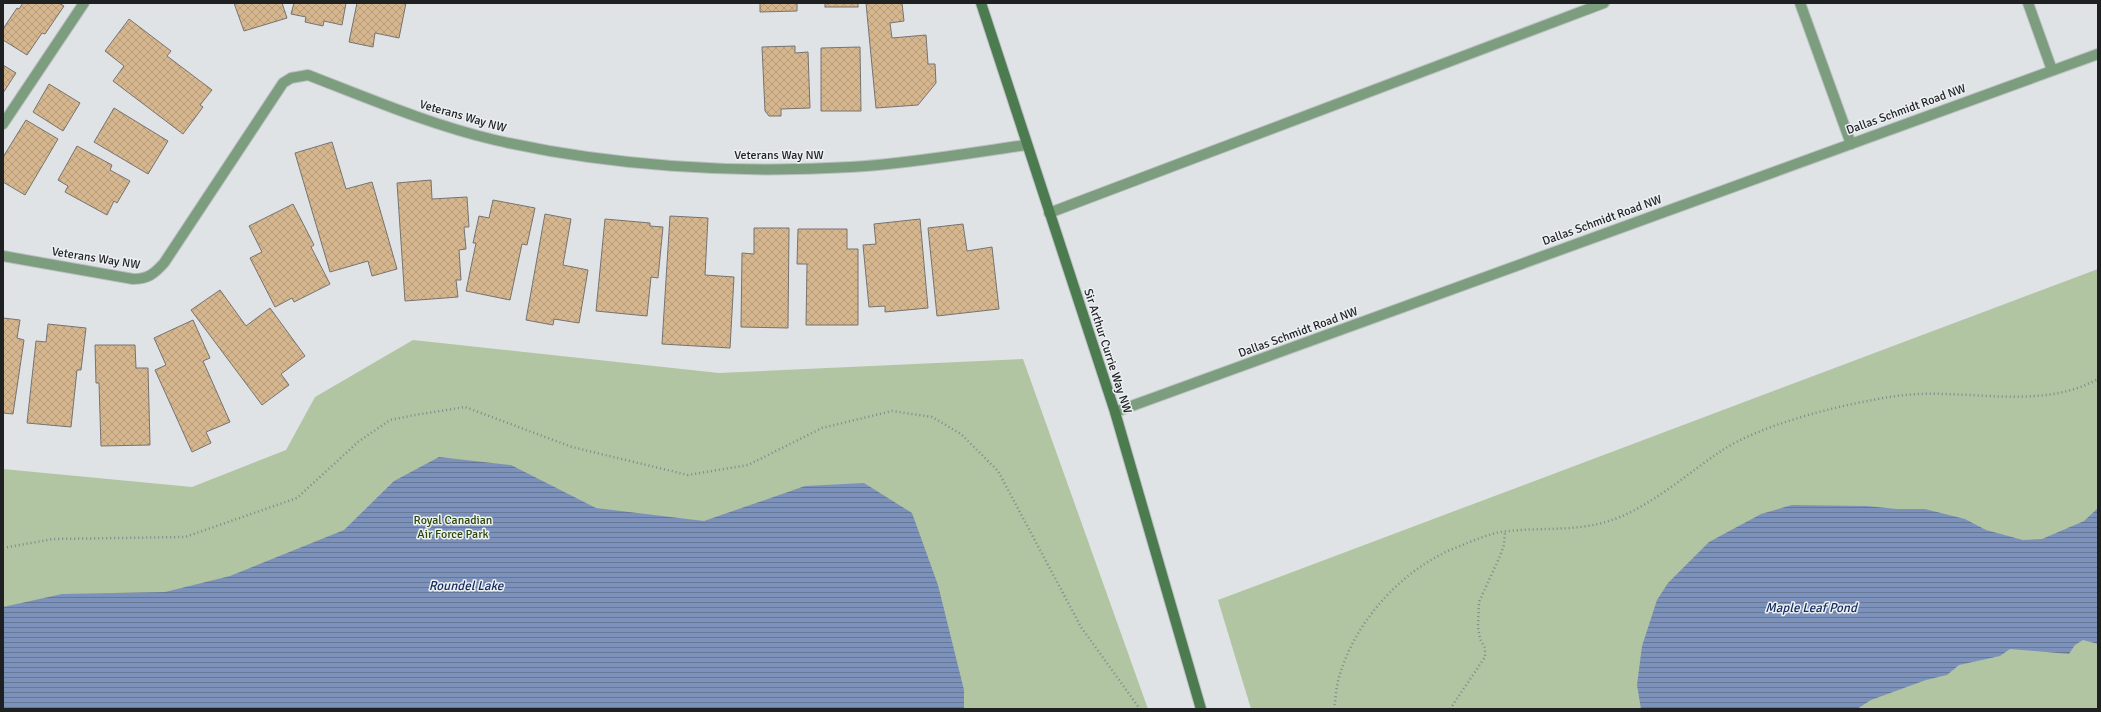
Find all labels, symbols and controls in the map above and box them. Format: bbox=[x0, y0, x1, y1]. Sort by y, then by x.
street label: Dallas Schmidt Road NW bbox=[1844, 81, 1968, 138]
street label: Veterans Way NW bbox=[418, 97, 508, 136]
street label: Veterans Way NW bbox=[734, 148, 824, 163]
street label: Dallas Schmidt Road NW bbox=[1540, 192, 1664, 249]
street label: Veterans Way NW bbox=[51, 244, 141, 273]
street label: Sir Arthur Currie Way NW bbox=[1080, 287, 1135, 415]
street label: Dallas Schmidt Road NW bbox=[1236, 304, 1360, 361]
park label: Royal Canadian Air Force Park bbox=[414, 513, 492, 542]
water label: Roundel Lake bbox=[429, 578, 505, 594]
water label: Maple Leaf Pond bbox=[1765, 600, 1859, 616]

